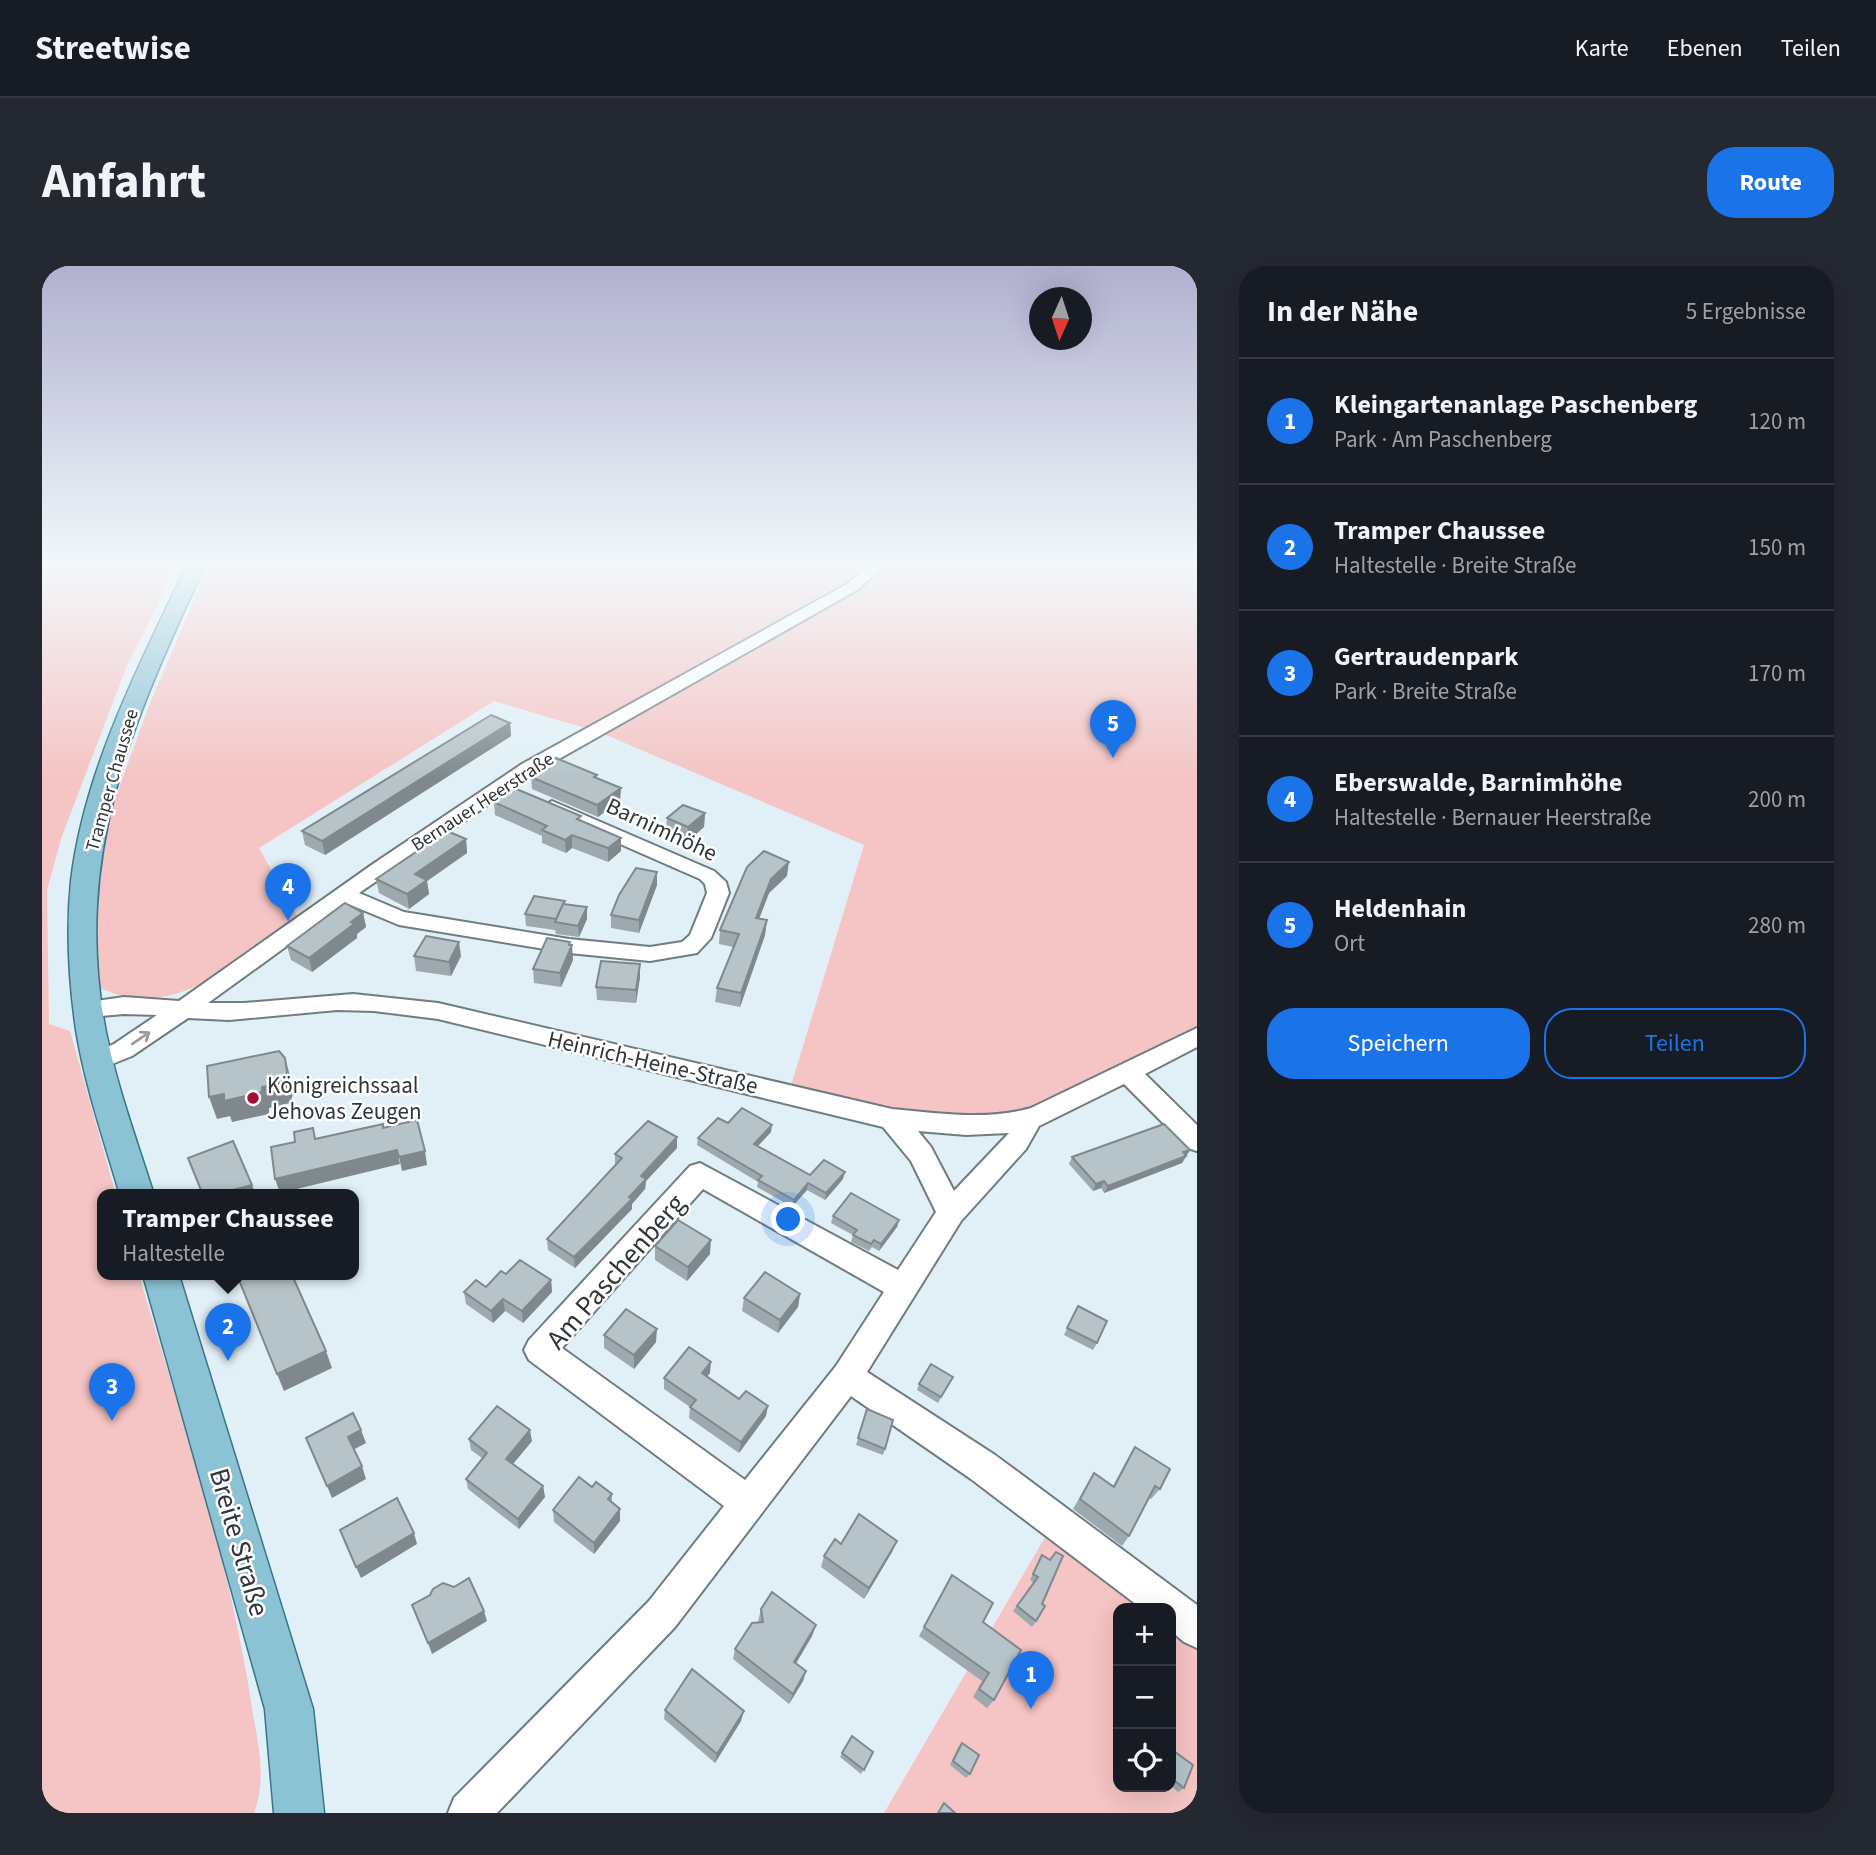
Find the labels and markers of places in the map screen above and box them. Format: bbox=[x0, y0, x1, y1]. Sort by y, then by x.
pin: 5 bbox=[1090, 700, 1136, 758]
pin: 4 bbox=[265, 863, 311, 921]
place label: Königreichssaal Jehovas Zeugen bbox=[267, 1069, 422, 1128]
marker: Königreichssaal Jehovas Zeugen bbox=[245, 1090, 261, 1106]
pin: 2 bbox=[205, 1303, 251, 1361]
pin: 3 bbox=[89, 1363, 135, 1421]
pin: 1 bbox=[1008, 1651, 1054, 1709]

